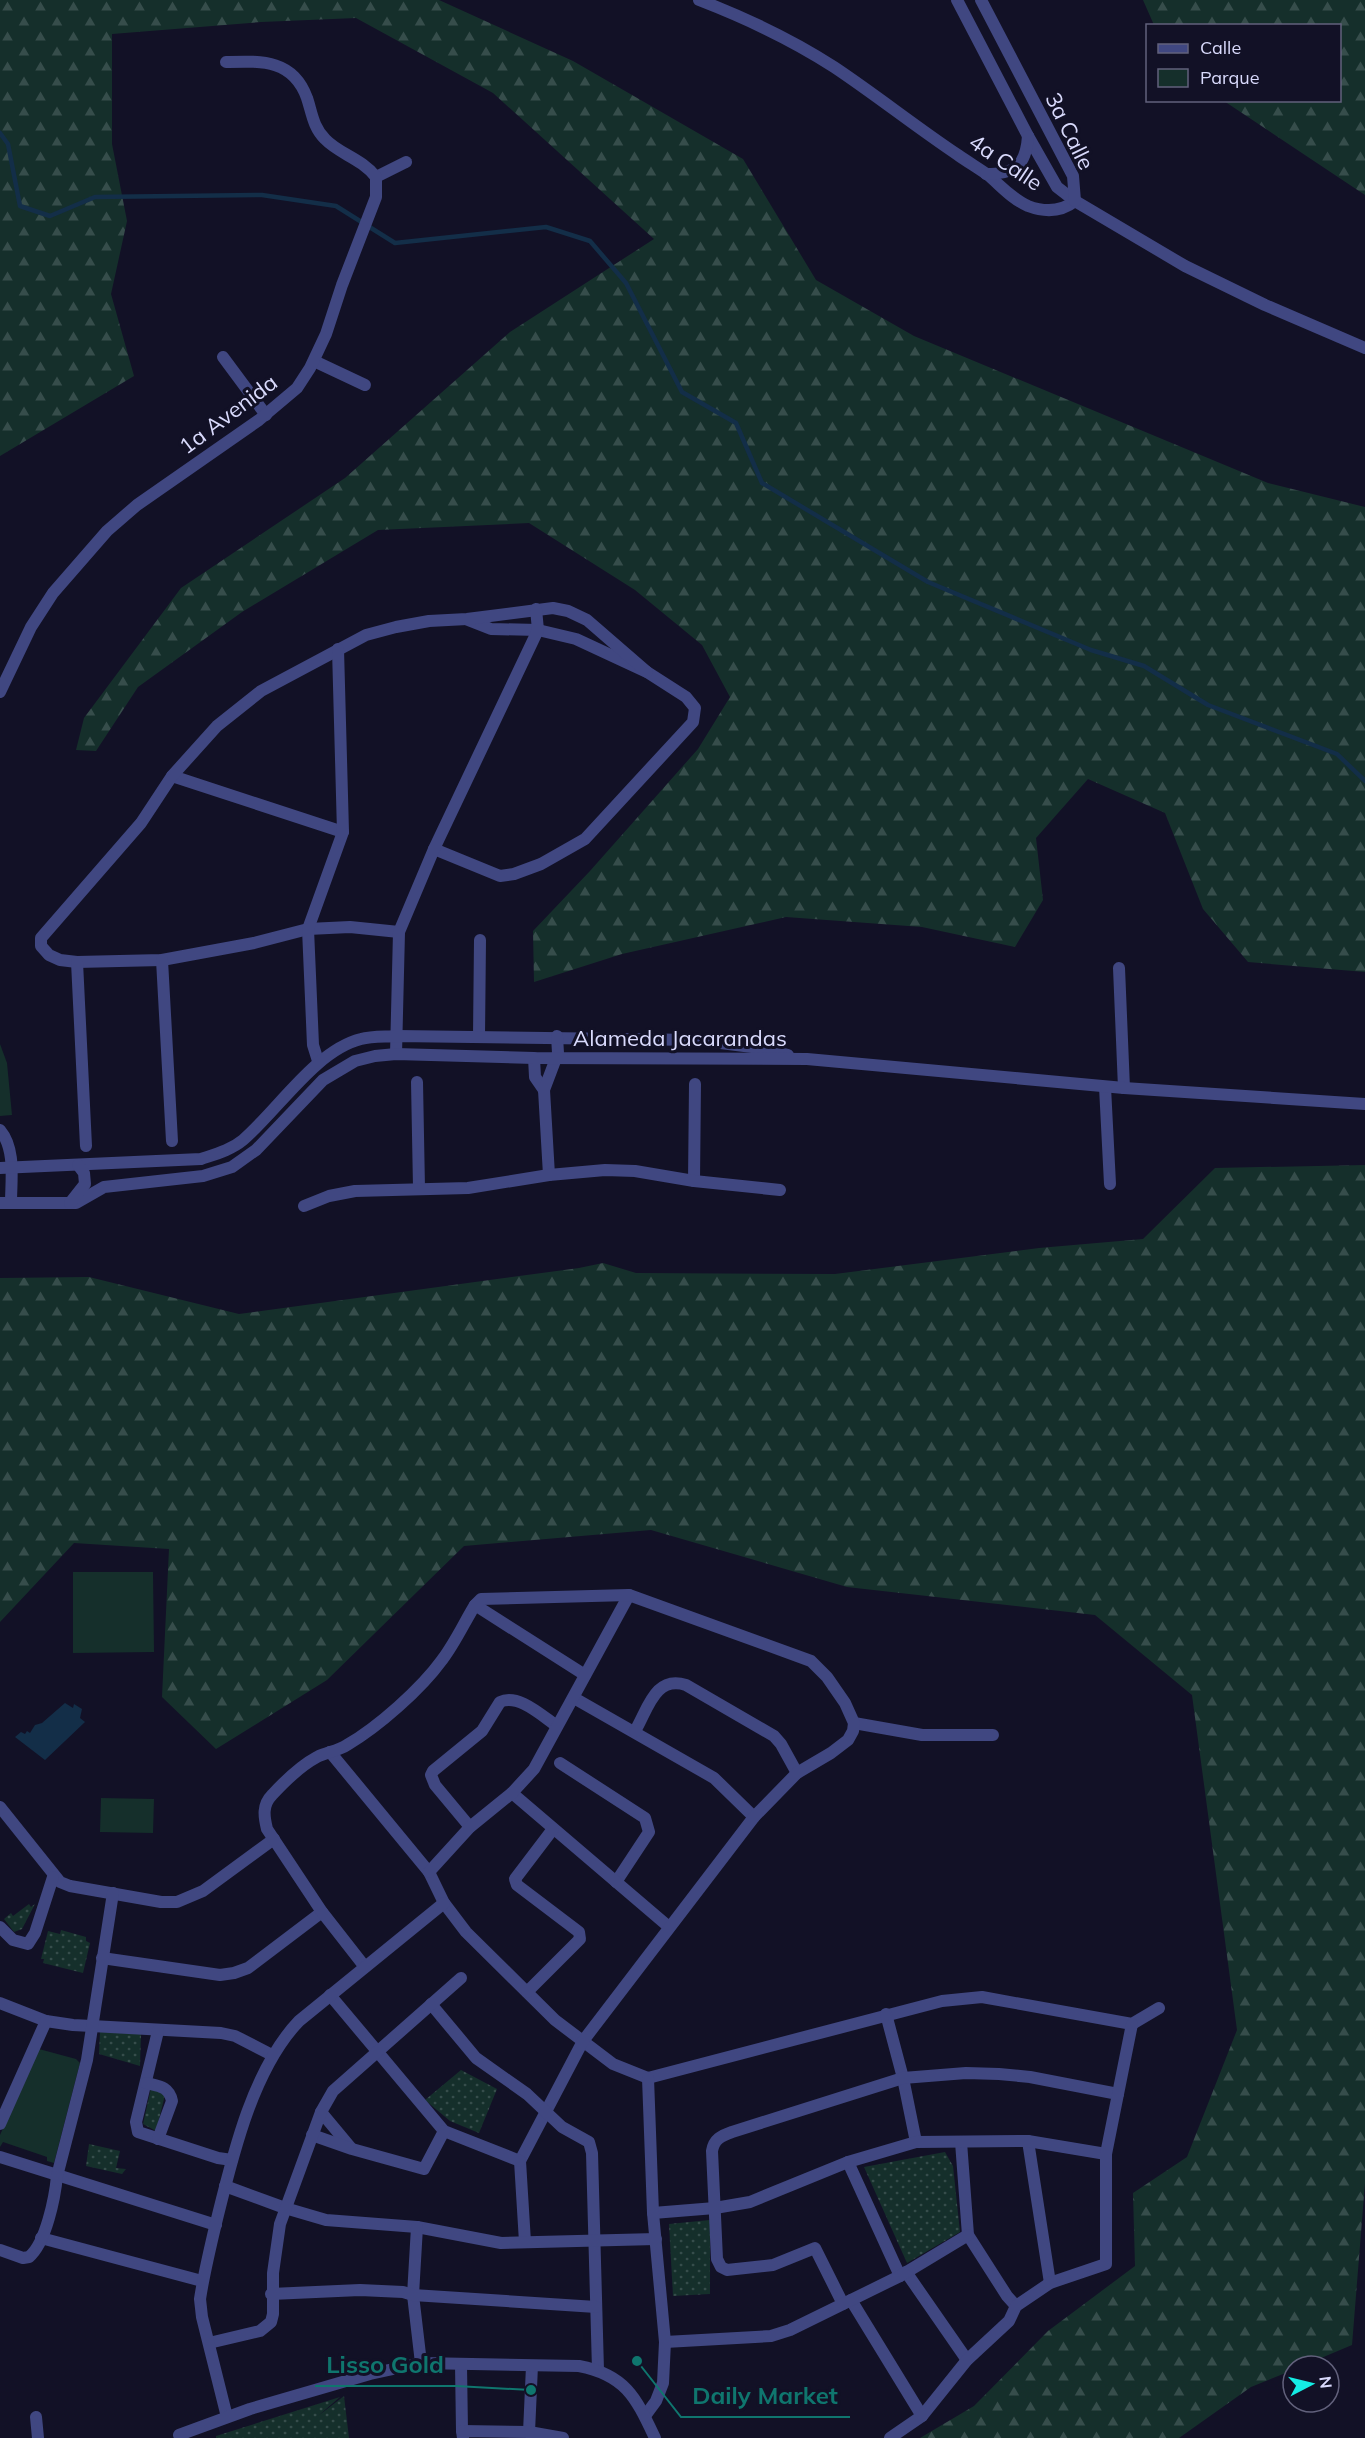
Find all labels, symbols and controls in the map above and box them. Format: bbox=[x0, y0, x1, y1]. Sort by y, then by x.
legend bbox=[1146, 24, 1341, 102]
text: Calle bbox=[1200, 36, 1241, 59]
text: Parque bbox=[1200, 66, 1259, 89]
street label: 3a Calle bbox=[1039, 88, 1101, 174]
street label: 4a Calle bbox=[964, 127, 1048, 197]
street label: 1a Avenida bbox=[173, 368, 283, 460]
street label: Alameda Jacarandas bbox=[573, 1024, 787, 1052]
callout: Lisso Gold bbox=[315, 2344, 456, 2386]
text: Lisso Gold bbox=[326, 2349, 444, 2379]
north arrow bbox=[1281, 2354, 1341, 2414]
callout: Daily Market bbox=[681, 2375, 850, 2417]
text: N bbox=[1315, 2375, 1337, 2389]
text: Daily Market bbox=[692, 2380, 838, 2410]

